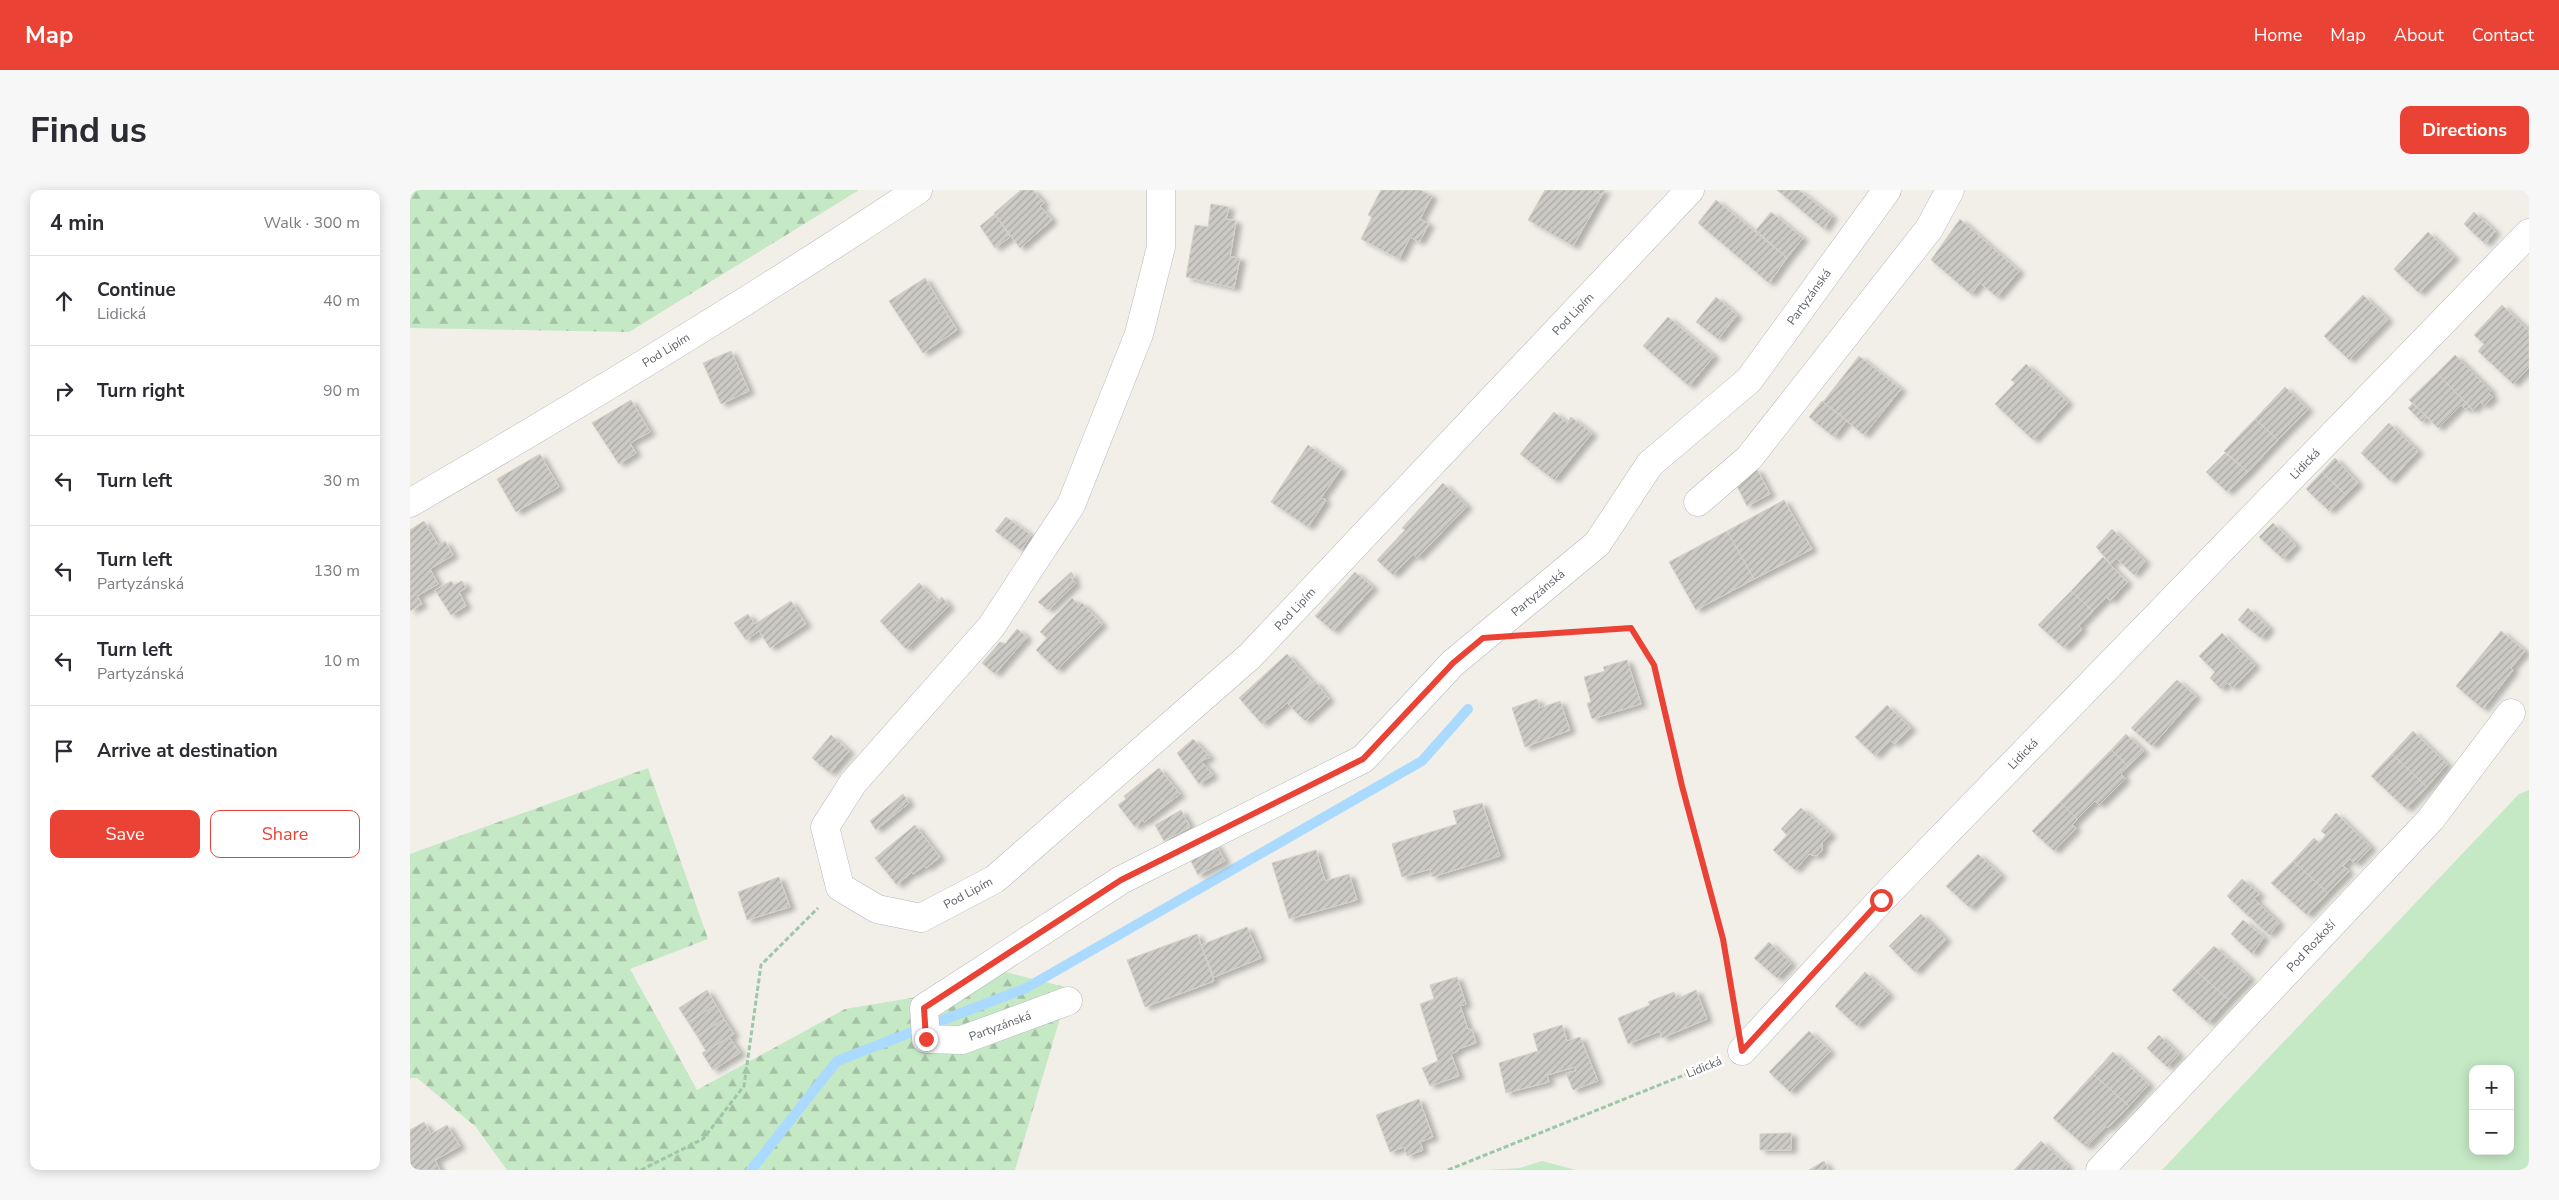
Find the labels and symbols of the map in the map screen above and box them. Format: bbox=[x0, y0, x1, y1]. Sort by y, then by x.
street label: Partyzánská bbox=[1783, 266, 1835, 328]
street label: Pod Lipím bbox=[1549, 289, 1597, 339]
street label: Pod Lipím bbox=[639, 329, 693, 371]
street label: Lidická bbox=[2286, 445, 2324, 483]
street label: Partyzánská bbox=[1508, 566, 1568, 620]
street label: Pod Lipím bbox=[1271, 584, 1319, 634]
street label: Lidická bbox=[2004, 735, 2042, 773]
street label: Pod Lipím bbox=[941, 873, 995, 913]
route start bbox=[1870, 889, 1893, 912]
street label: Pod Rozkoší bbox=[2283, 916, 2340, 975]
street label: Partyzánská bbox=[967, 1007, 1033, 1045]
route end bbox=[915, 1028, 938, 1051]
street label: Lidická bbox=[1684, 1053, 1724, 1081]

